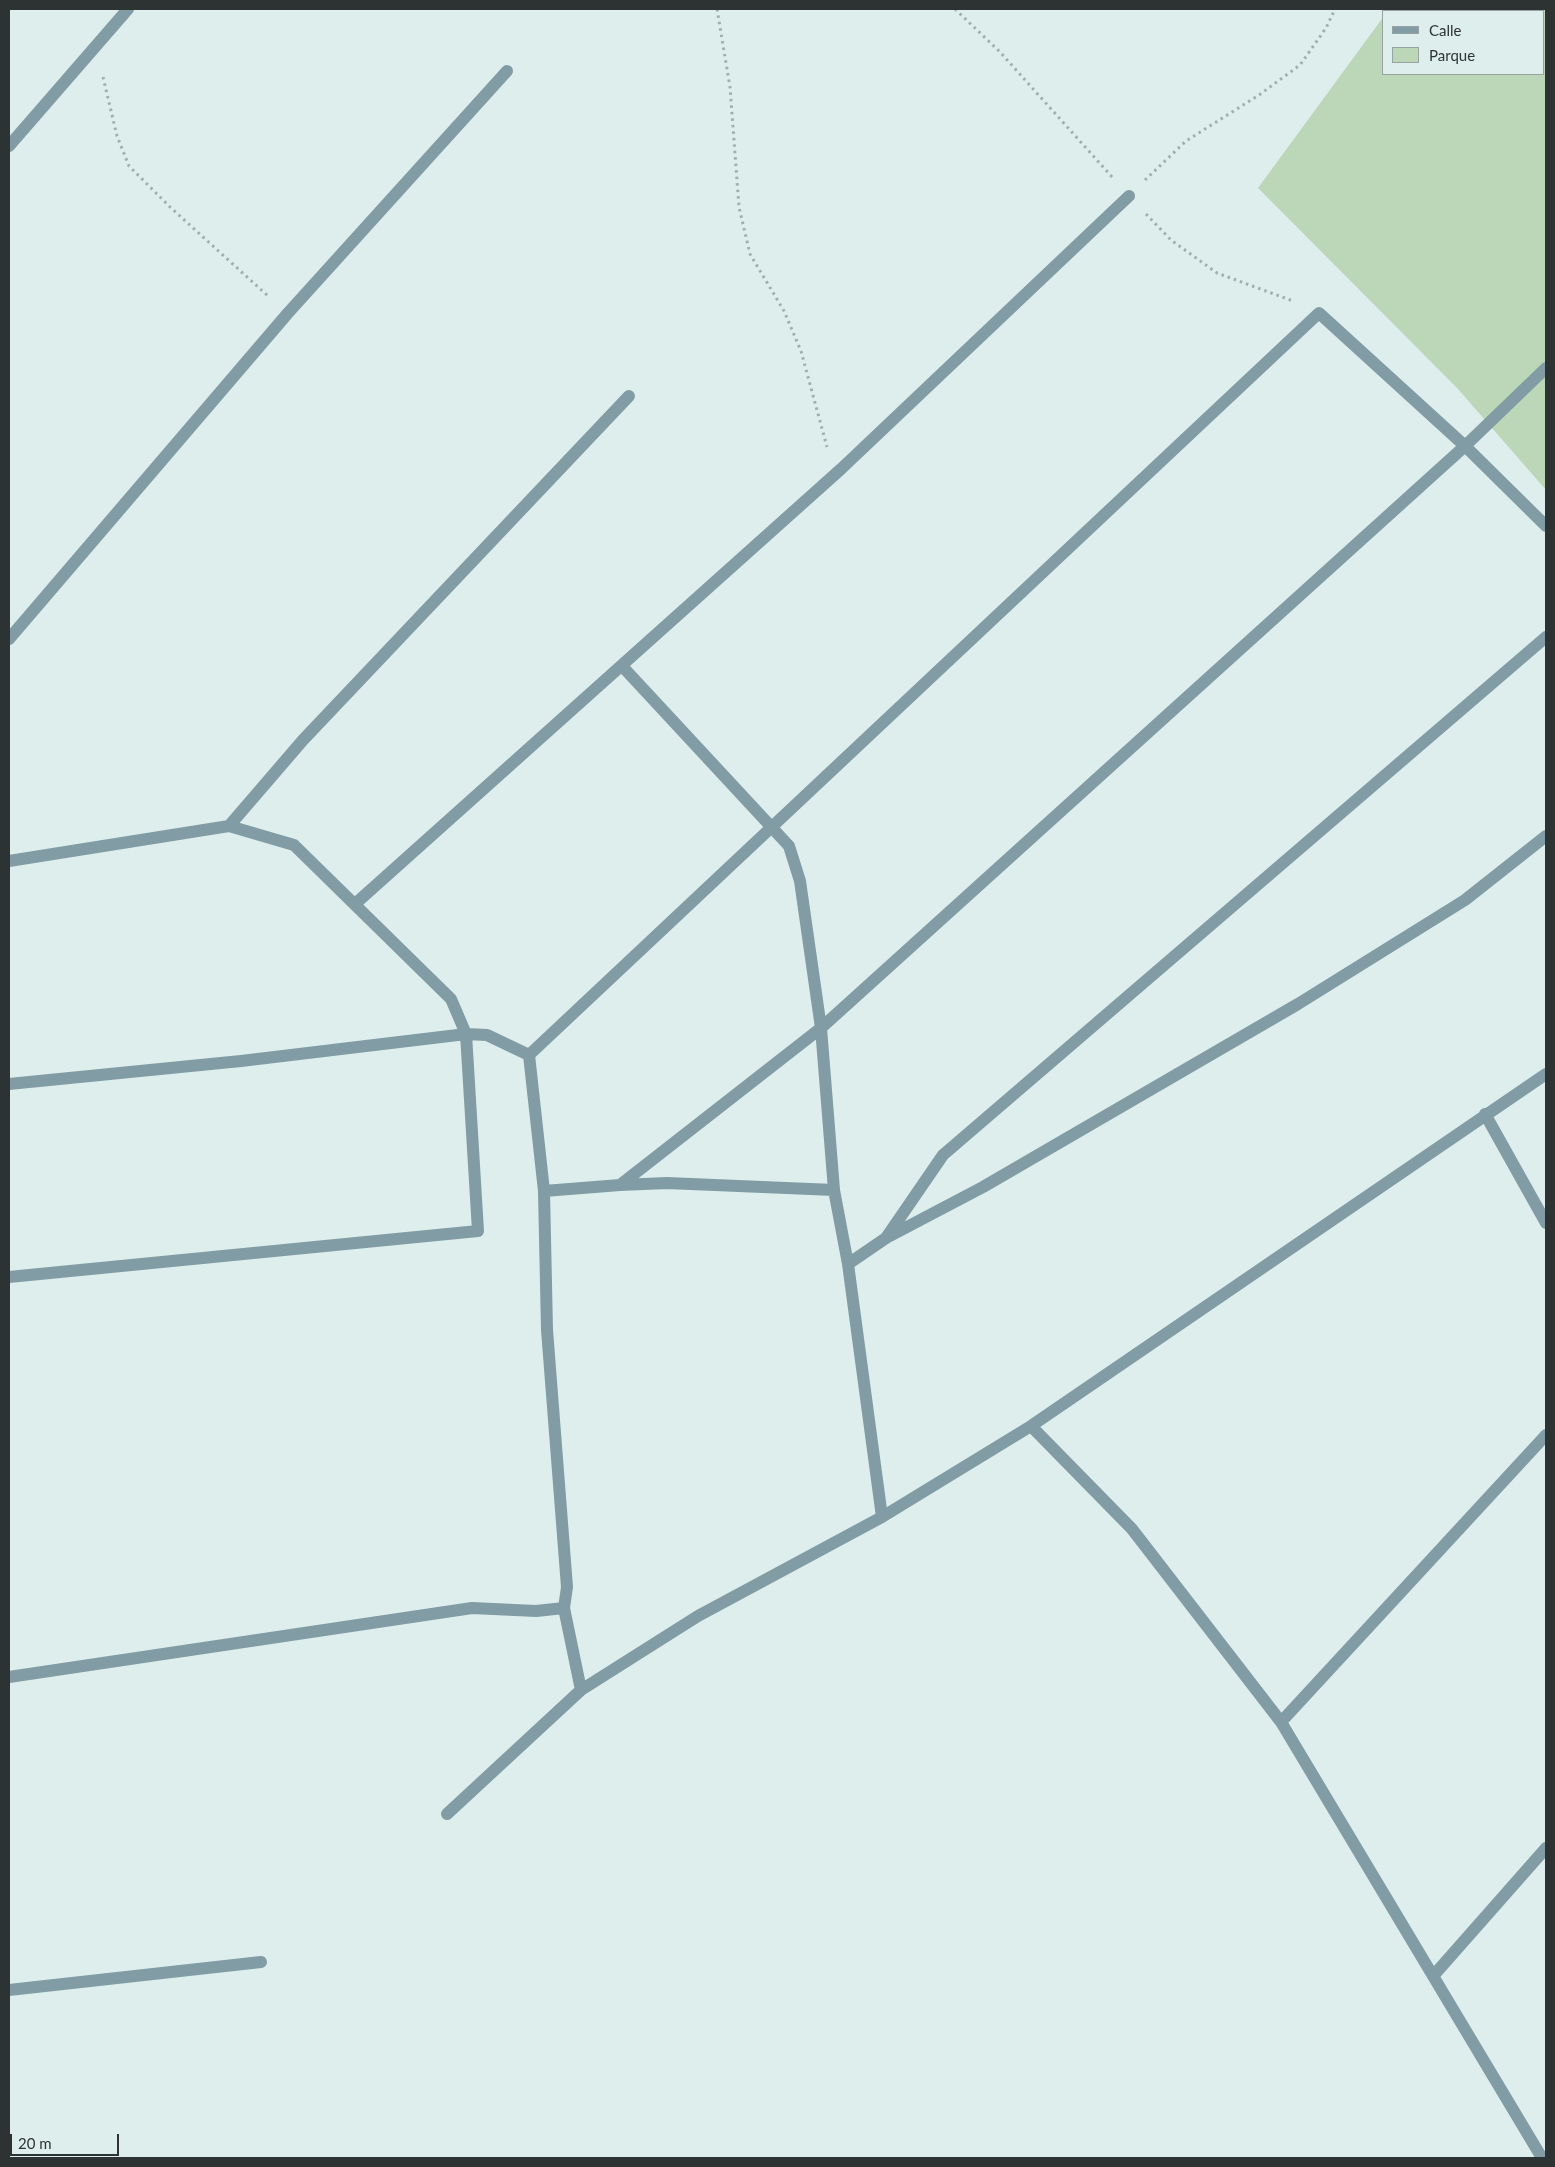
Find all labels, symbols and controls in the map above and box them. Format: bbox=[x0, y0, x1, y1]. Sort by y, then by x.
legend bbox=[1382, 10, 1545, 75]
text: Calle bbox=[1429, 21, 1461, 39]
text: Parque bbox=[1429, 46, 1475, 64]
scale bar bbox=[12, 2124, 121, 2156]
text: 20 m bbox=[18, 2134, 52, 2152]

